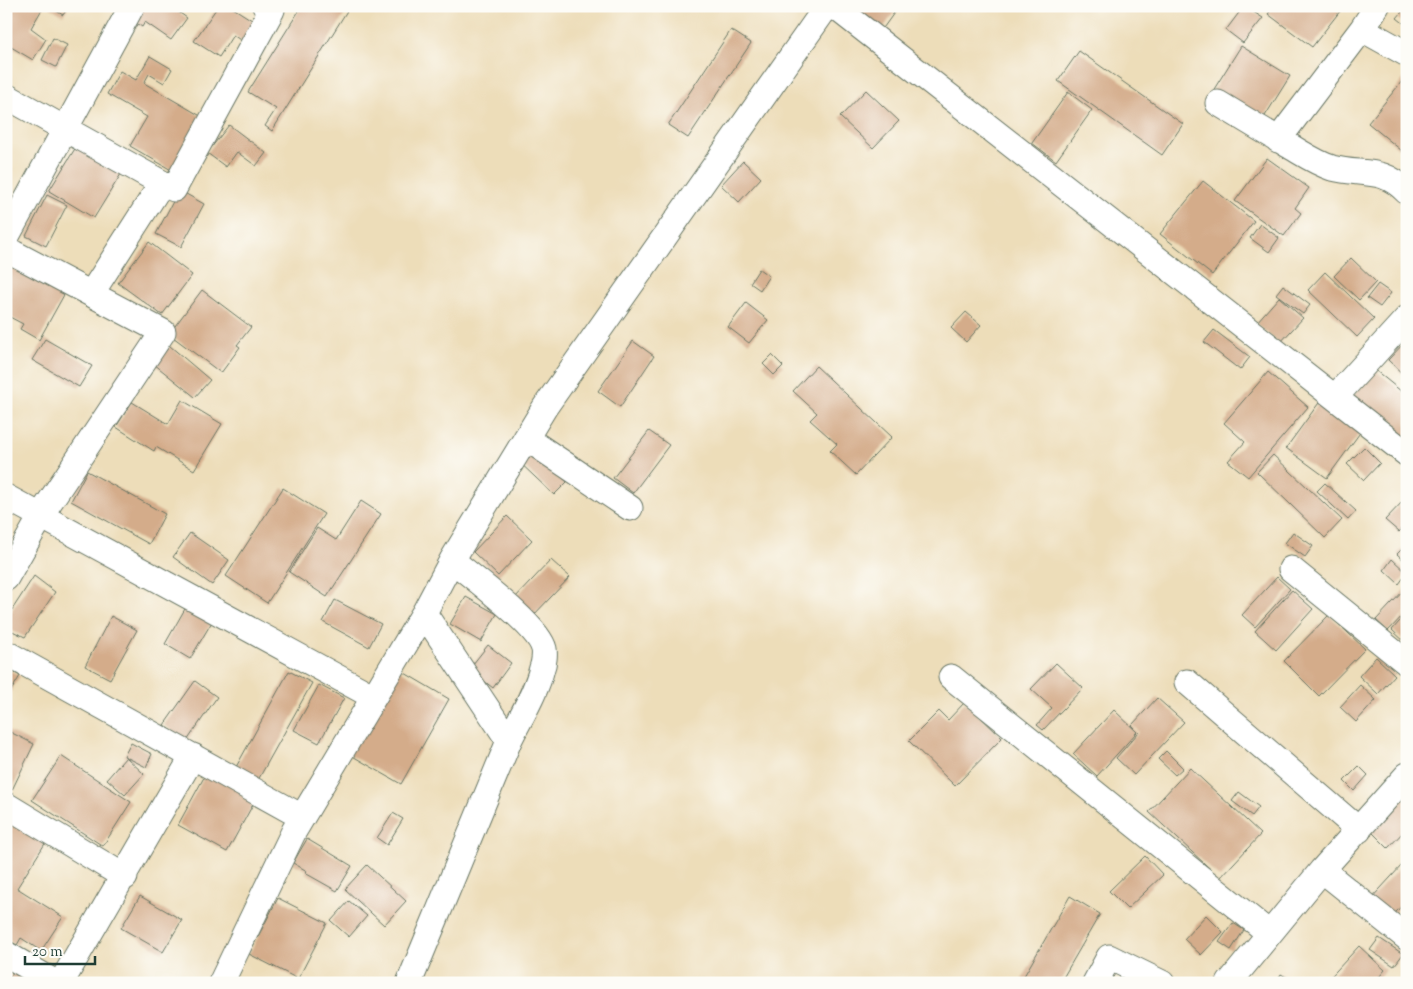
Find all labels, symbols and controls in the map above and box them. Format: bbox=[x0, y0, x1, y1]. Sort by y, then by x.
scale bar bbox=[25, 934, 95, 966]
text: 20 m bbox=[32, 942, 63, 963]

